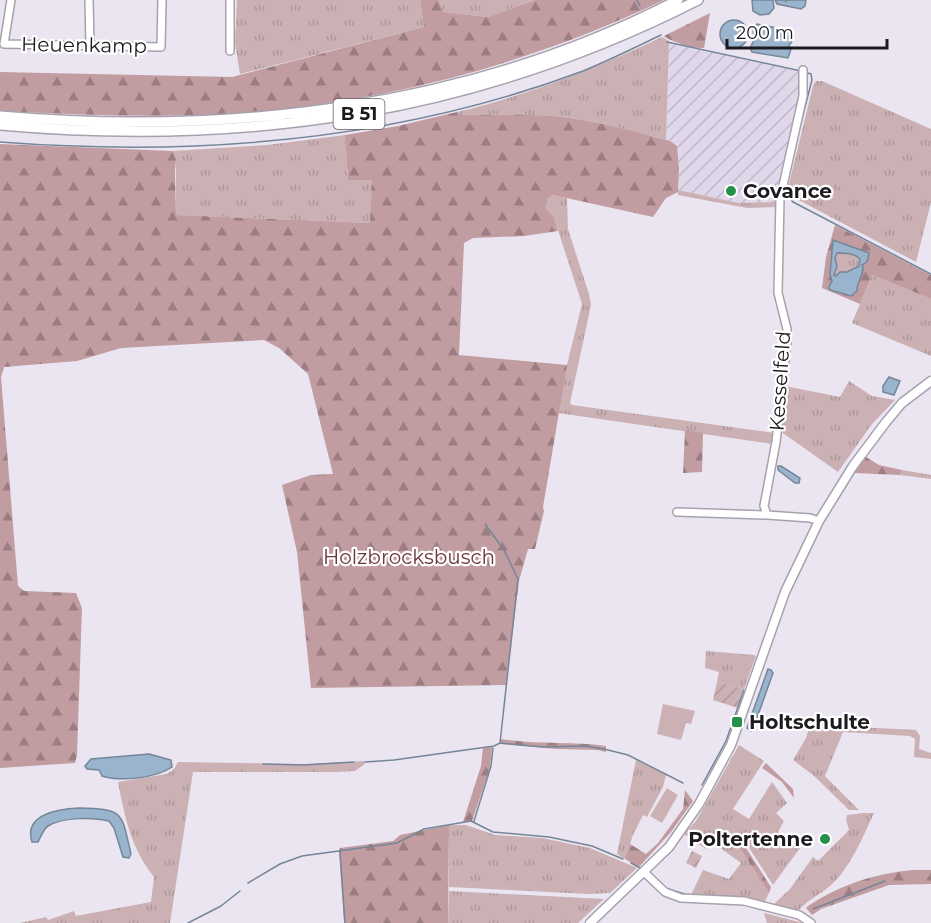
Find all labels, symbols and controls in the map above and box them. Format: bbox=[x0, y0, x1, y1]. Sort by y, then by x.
scale bar bbox=[727, 12, 888, 50]
text: 200 m bbox=[736, 22, 794, 44]
street label: Heuenkamp bbox=[21, 32, 147, 58]
road number: B 51 bbox=[334, 99, 385, 129]
place label: Covance bbox=[743, 179, 832, 203]
marker: Covance bbox=[724, 184, 738, 198]
street label: Kesselfeld bbox=[765, 330, 795, 432]
park label: Holzbrocksbusch bbox=[323, 545, 495, 569]
place label: Holtschulte bbox=[749, 710, 870, 734]
marker: Holtschulte bbox=[730, 715, 744, 729]
place label: Poltertenne bbox=[688, 827, 813, 851]
marker: Poltertenne bbox=[818, 832, 832, 846]

